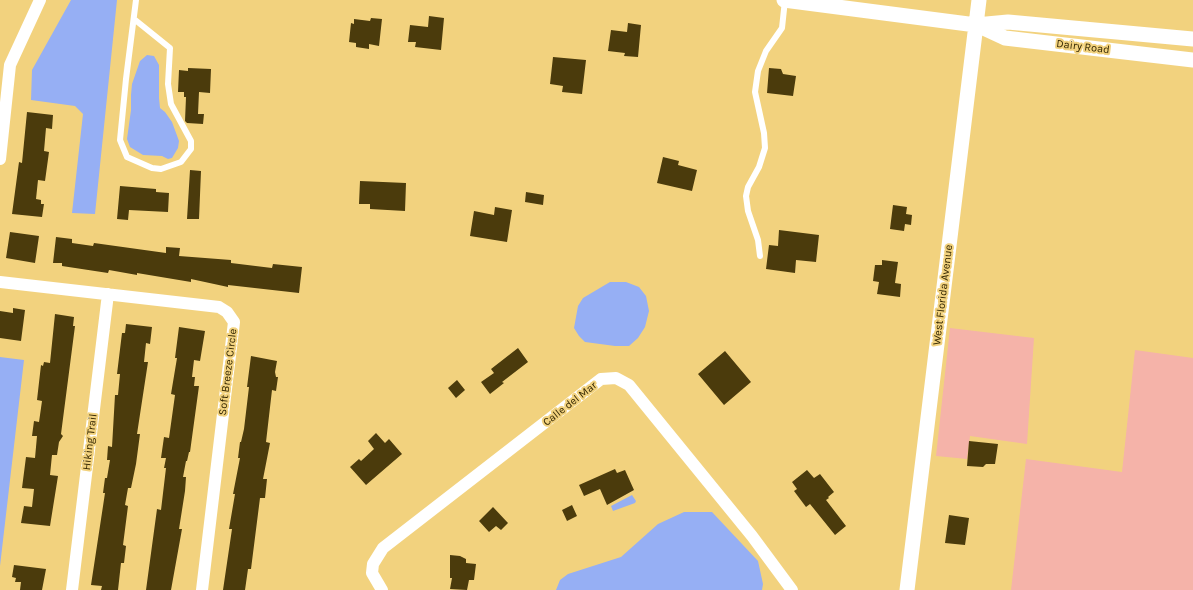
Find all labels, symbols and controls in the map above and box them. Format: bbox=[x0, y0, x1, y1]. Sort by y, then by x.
street label: Dairy Road bbox=[1056, 37, 1110, 57]
street label: West Florida Avenue bbox=[930, 244, 956, 346]
street label: Soft Breeze Circle bbox=[216, 328, 240, 416]
street label: Calle del Mar bbox=[541, 379, 599, 429]
street label: Hiking Trail bbox=[80, 413, 100, 471]

